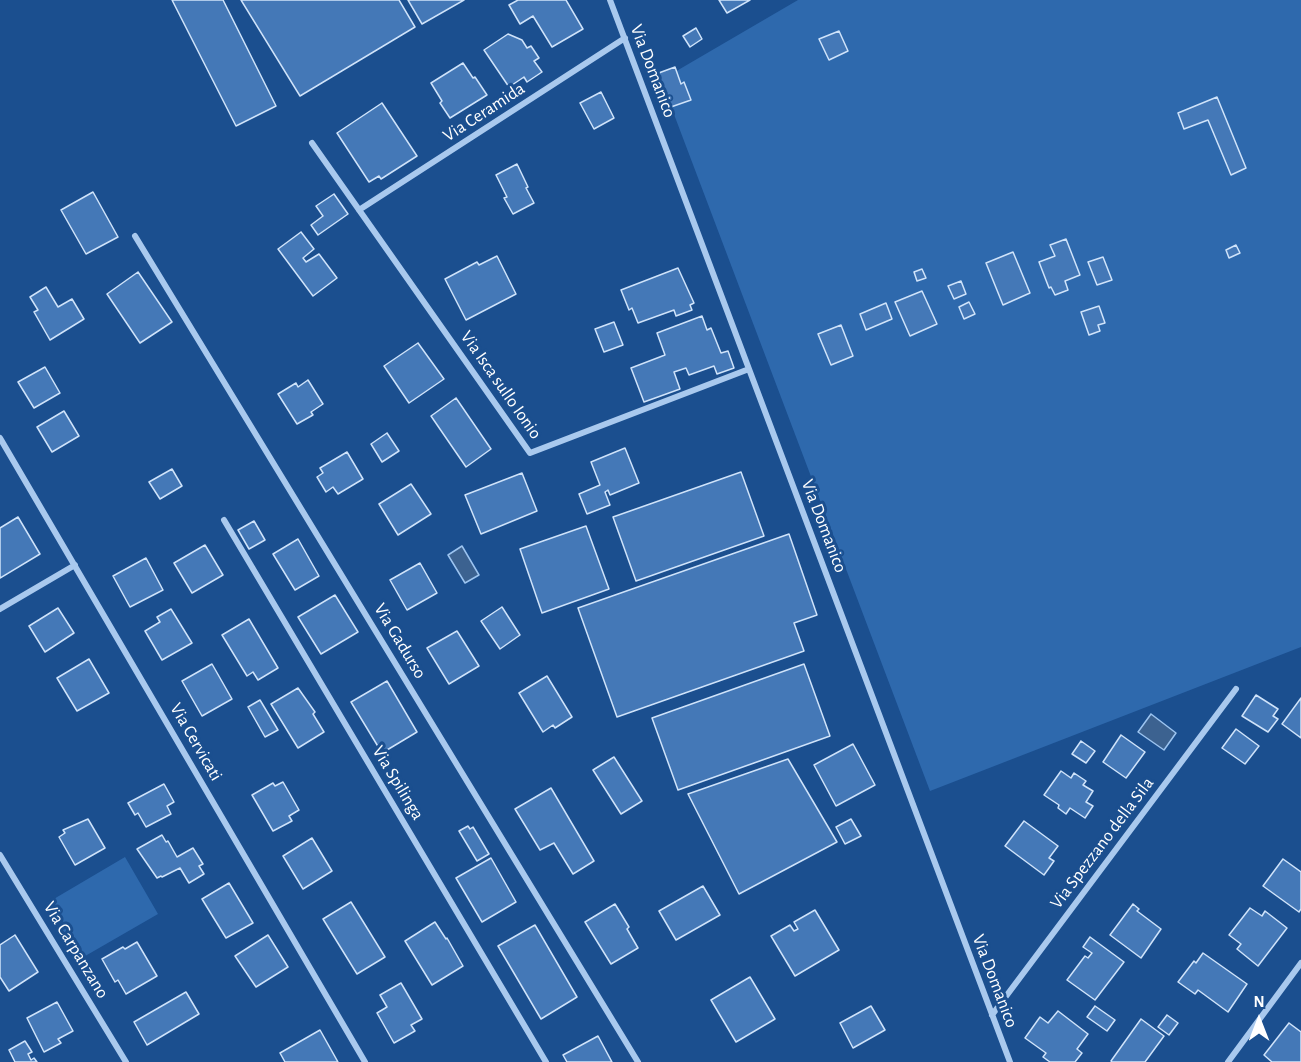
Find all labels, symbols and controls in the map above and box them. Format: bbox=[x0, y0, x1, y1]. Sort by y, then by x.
street label: Via Domanico bbox=[625, 21, 681, 121]
street label: Via Ceramida bbox=[439, 78, 529, 146]
street label: Via Isca sullo Ionio bbox=[456, 327, 546, 443]
street label: Via Domanico bbox=[796, 476, 852, 576]
street label: Via Gadurso bbox=[369, 599, 431, 683]
street label: Via Cervicati bbox=[165, 699, 227, 785]
street label: Via Spilinga bbox=[367, 742, 429, 824]
street label: Via Spezzano della Sila bbox=[1045, 773, 1159, 913]
street label: Via Carpanzano bbox=[39, 898, 113, 1002]
street label: Via Domanico bbox=[967, 931, 1023, 1031]
north arrow bbox=[1229, 990, 1289, 1050]
text: N bbox=[1253, 994, 1265, 1010]

